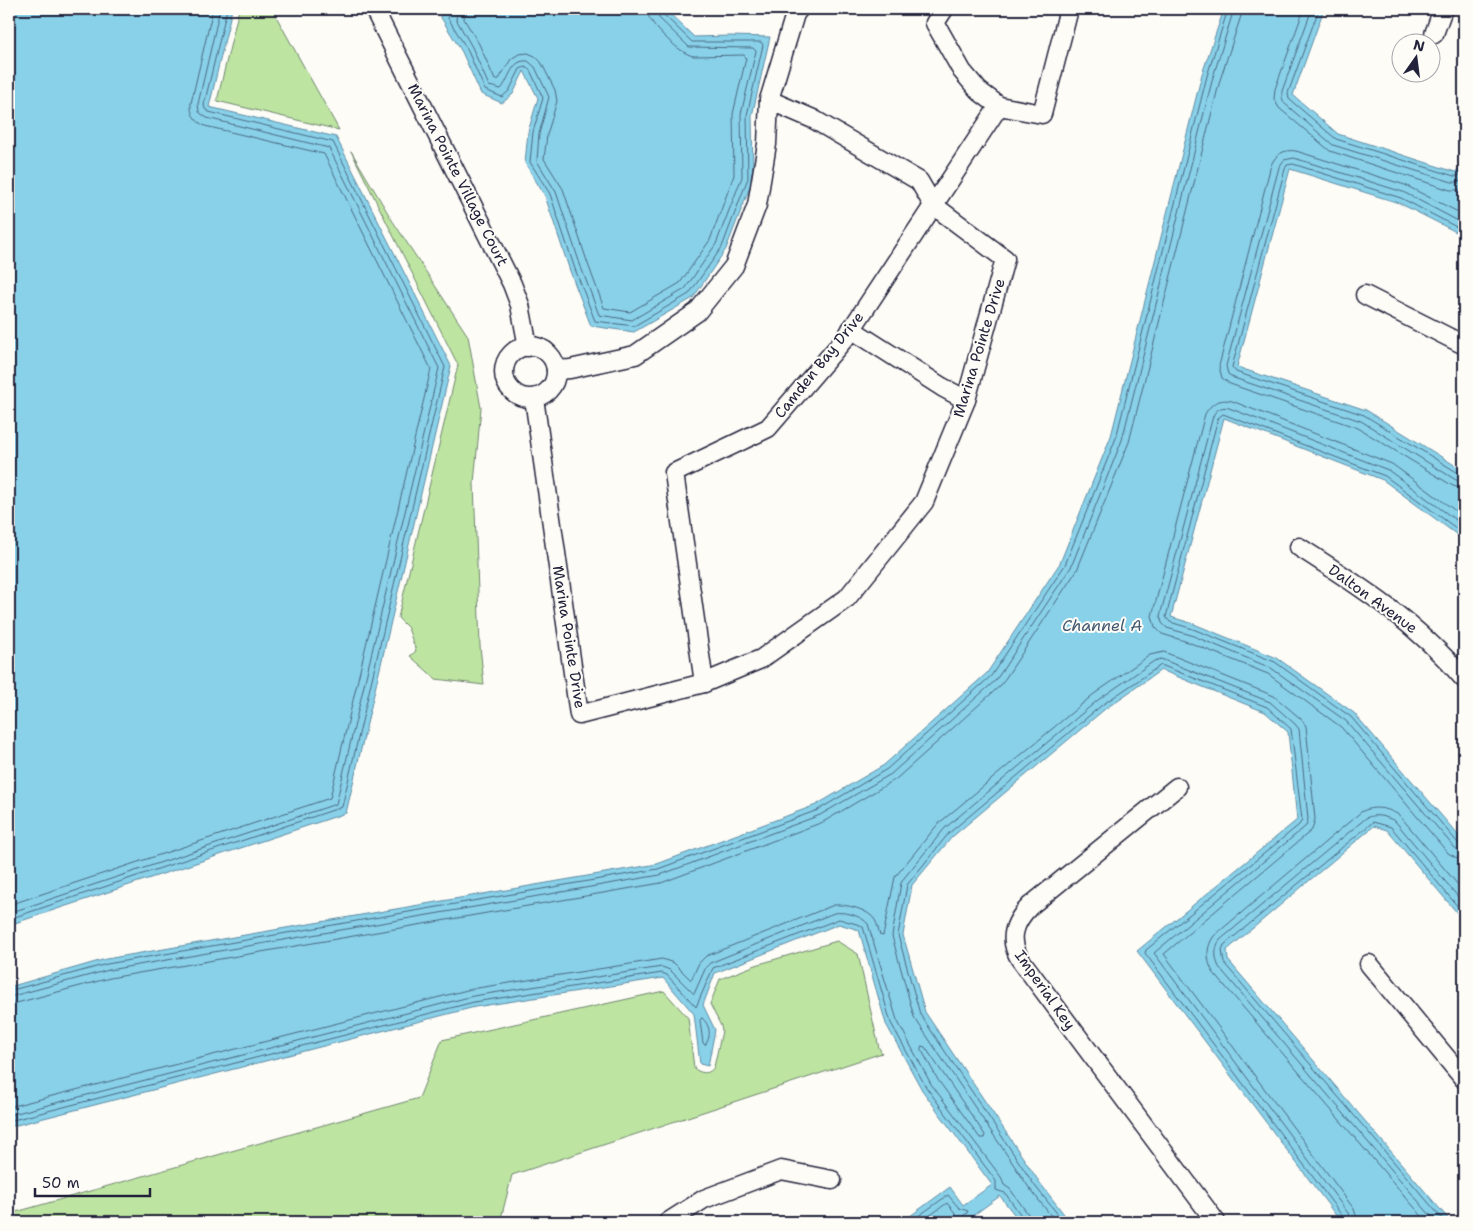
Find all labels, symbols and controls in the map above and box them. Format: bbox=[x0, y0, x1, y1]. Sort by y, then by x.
north arrow bbox=[1390, 32, 1440, 82]
text: N bbox=[1412, 35, 1427, 55]
street label: Marina Pointe Village Court bbox=[403, 80, 513, 270]
street label: Marina Pointe Drive bbox=[948, 276, 1010, 420]
street label: Camden Bay Drive bbox=[770, 308, 868, 422]
street label: Dalton Avenue bbox=[1324, 560, 1422, 638]
street label: Marina Pointe Drive bbox=[548, 564, 590, 710]
water label: Channel A bbox=[1062, 615, 1143, 636]
street label: Imperial Key bbox=[1010, 946, 1080, 1034]
scale bar bbox=[35, 1166, 150, 1198]
text: 50 m bbox=[42, 1173, 80, 1193]

